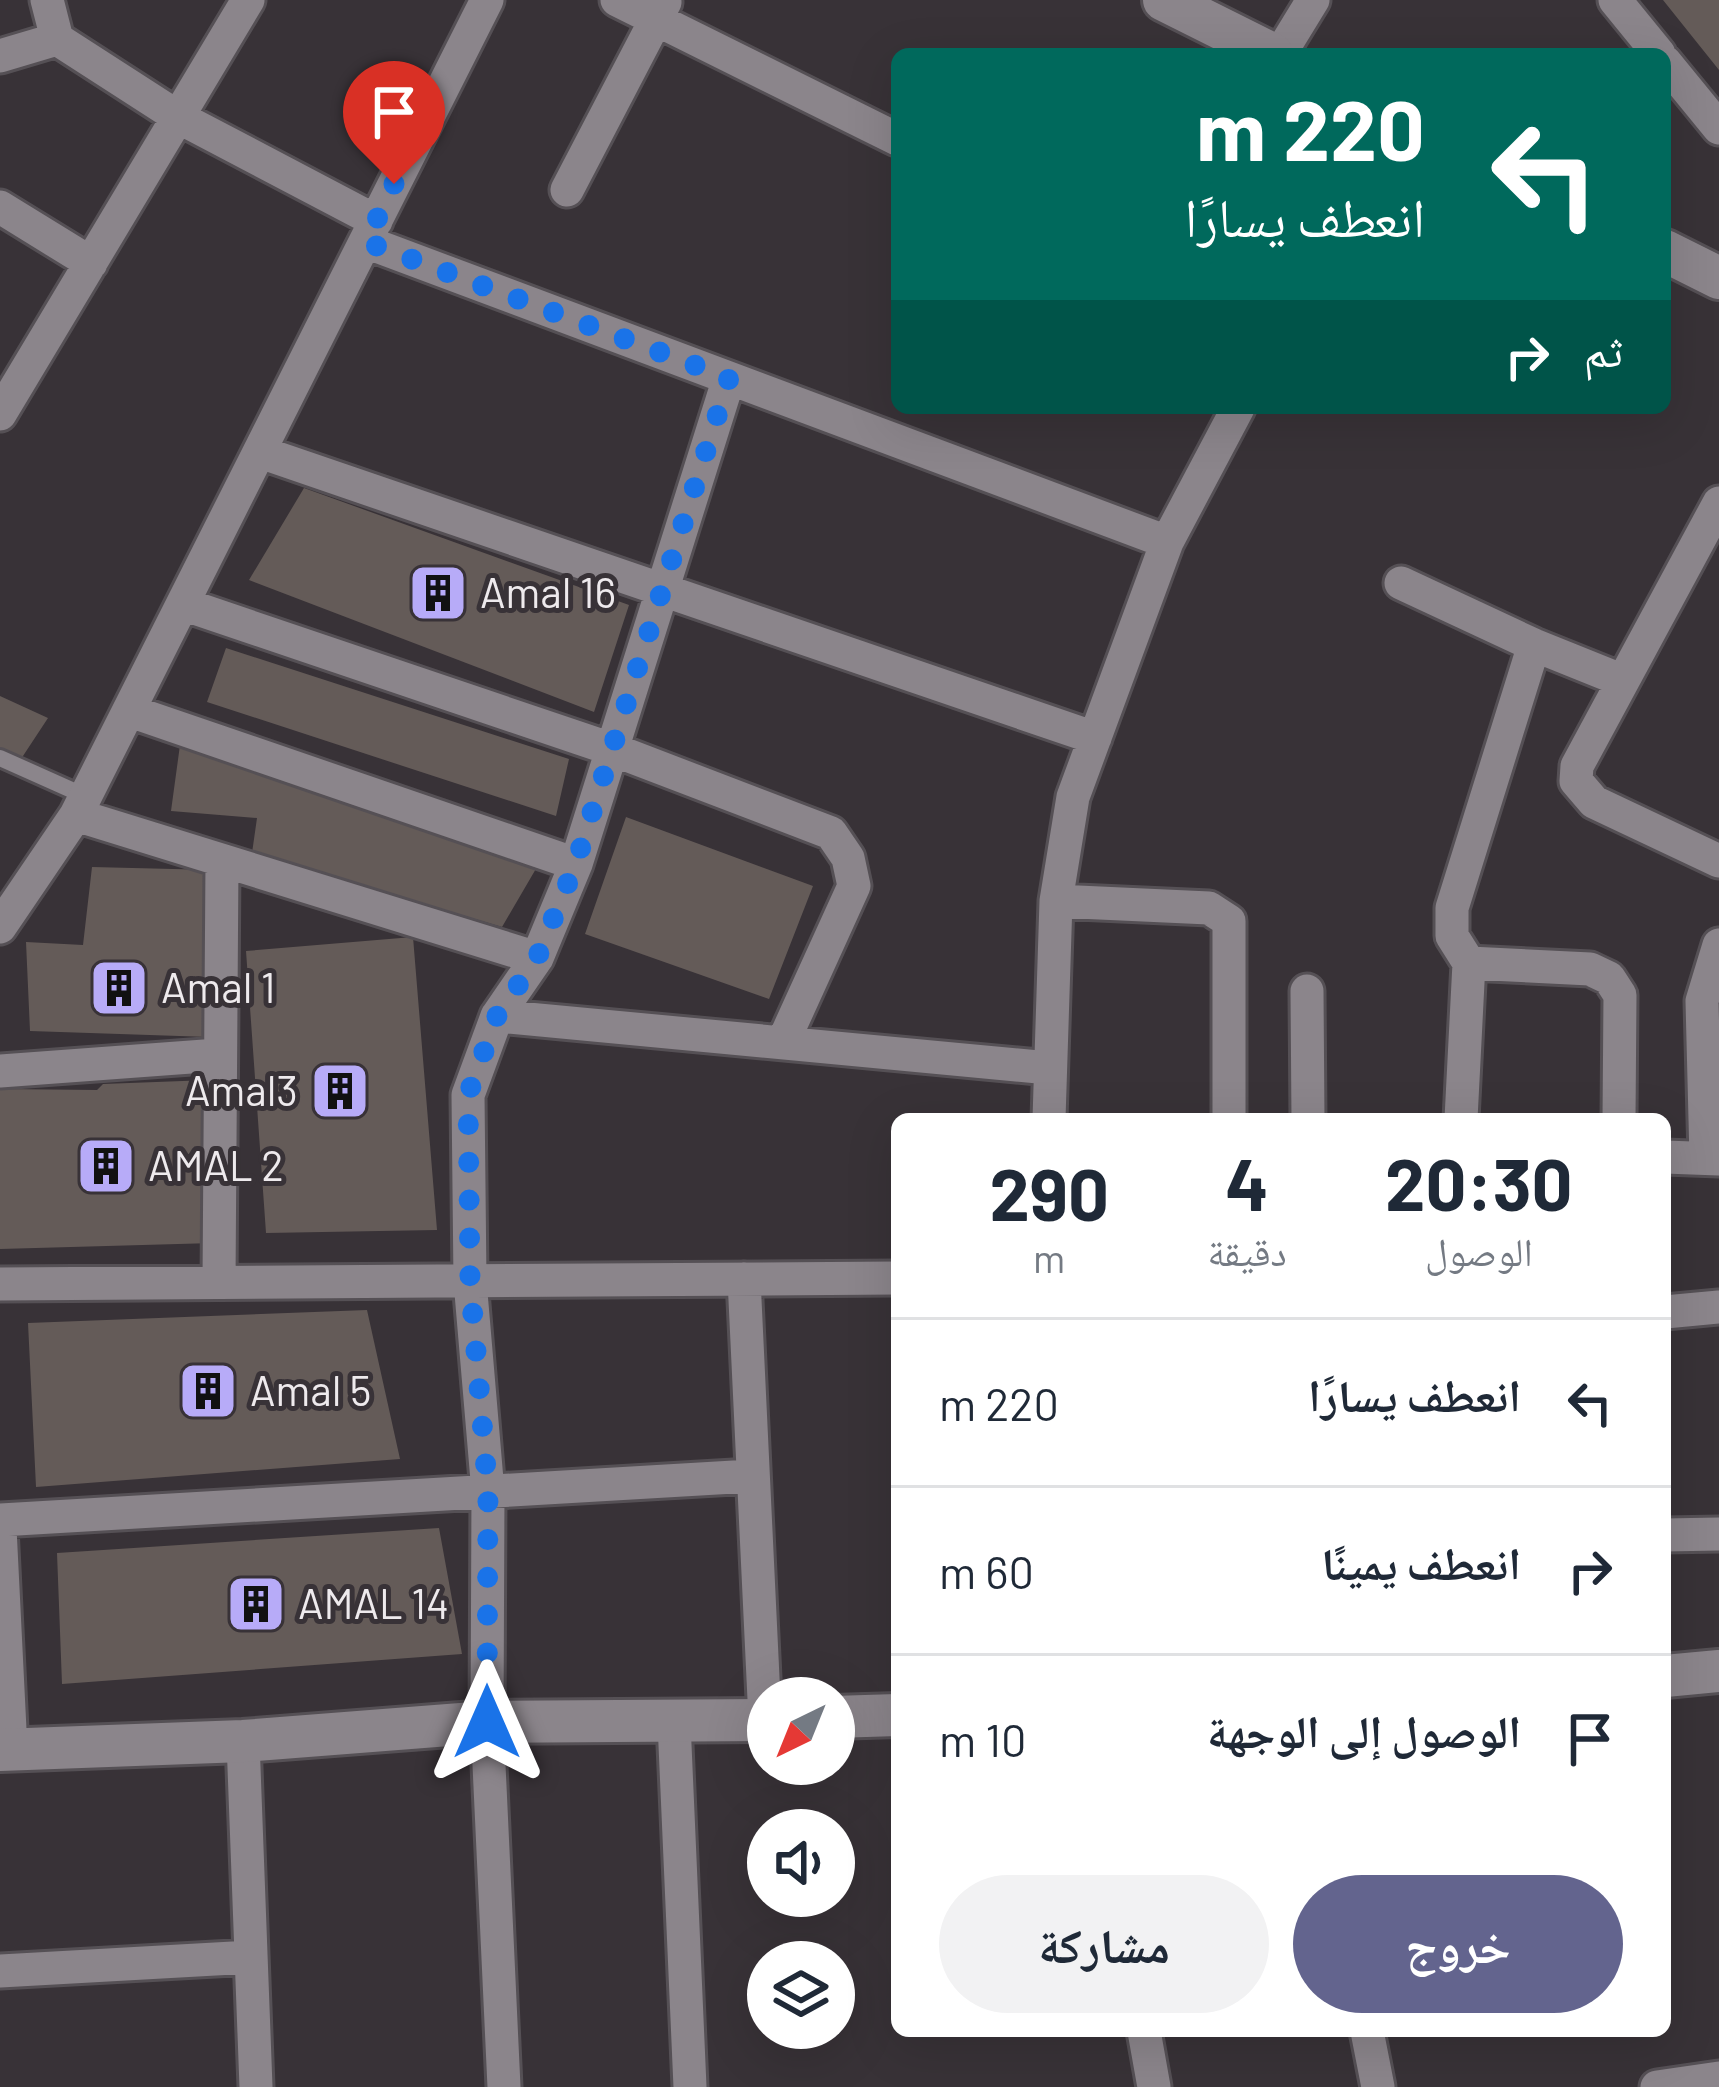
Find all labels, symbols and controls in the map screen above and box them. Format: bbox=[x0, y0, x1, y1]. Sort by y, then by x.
pin bbox=[343, 61, 445, 184]
text: 220 m bbox=[1196, 77, 1425, 178]
icon: arrive bbox=[361, 79, 427, 145]
icon: left bbox=[1467, 96, 1623, 252]
text: انعطف يسارًا bbox=[1184, 183, 1425, 248]
text: ثم bbox=[1584, 322, 1623, 376]
icon: right bbox=[1494, 324, 1560, 390]
building icon: Amal 16 bbox=[407, 562, 469, 624]
place label: Amal 16 bbox=[480, 566, 616, 616]
building icon: Amal 1 bbox=[88, 957, 150, 1019]
place label: Amal 1 bbox=[161, 961, 275, 1011]
building icon: Amal3 bbox=[309, 1060, 371, 1122]
place label: Amal3 bbox=[185, 1064, 298, 1114]
building icon: AMAL 2 bbox=[75, 1135, 137, 1197]
place label: AMAL 2 bbox=[148, 1139, 284, 1189]
text: 4 bbox=[1225, 1139, 1269, 1225]
text: 20:30 bbox=[1385, 1139, 1573, 1225]
text: 290 bbox=[989, 1149, 1109, 1235]
text: دقيقة bbox=[1207, 1227, 1287, 1274]
text: الوصول bbox=[1425, 1227, 1533, 1274]
text: m bbox=[1033, 1234, 1065, 1281]
building icon: Amal 5 bbox=[177, 1360, 239, 1422]
place label: Amal 5 bbox=[250, 1364, 371, 1414]
text: انعطف يسارًا bbox=[1308, 1367, 1521, 1421]
icon: left bbox=[1557, 1370, 1623, 1436]
text: 220 m bbox=[939, 1376, 1059, 1430]
text: انعطف يمينًا bbox=[1321, 1535, 1521, 1589]
icon: right bbox=[1557, 1538, 1623, 1604]
text: 60 m bbox=[939, 1544, 1034, 1598]
building icon: AMAL 14 bbox=[225, 1573, 287, 1635]
place label: AMAL 14 bbox=[298, 1577, 449, 1627]
position arrow bbox=[424, 1659, 550, 1785]
north arrow bbox=[747, 1677, 855, 1785]
map controls bbox=[747, 1677, 855, 2049]
text: الوصول إلى الوجهة bbox=[1207, 1703, 1521, 1757]
icon: arrive bbox=[1557, 1706, 1623, 1772]
text: 10 m bbox=[939, 1712, 1026, 1766]
button: sound bbox=[747, 1809, 855, 1917]
button: مشاركة bbox=[939, 1875, 1269, 2013]
button: خروج bbox=[1293, 1875, 1623, 2013]
button: layers bbox=[747, 1941, 855, 2049]

